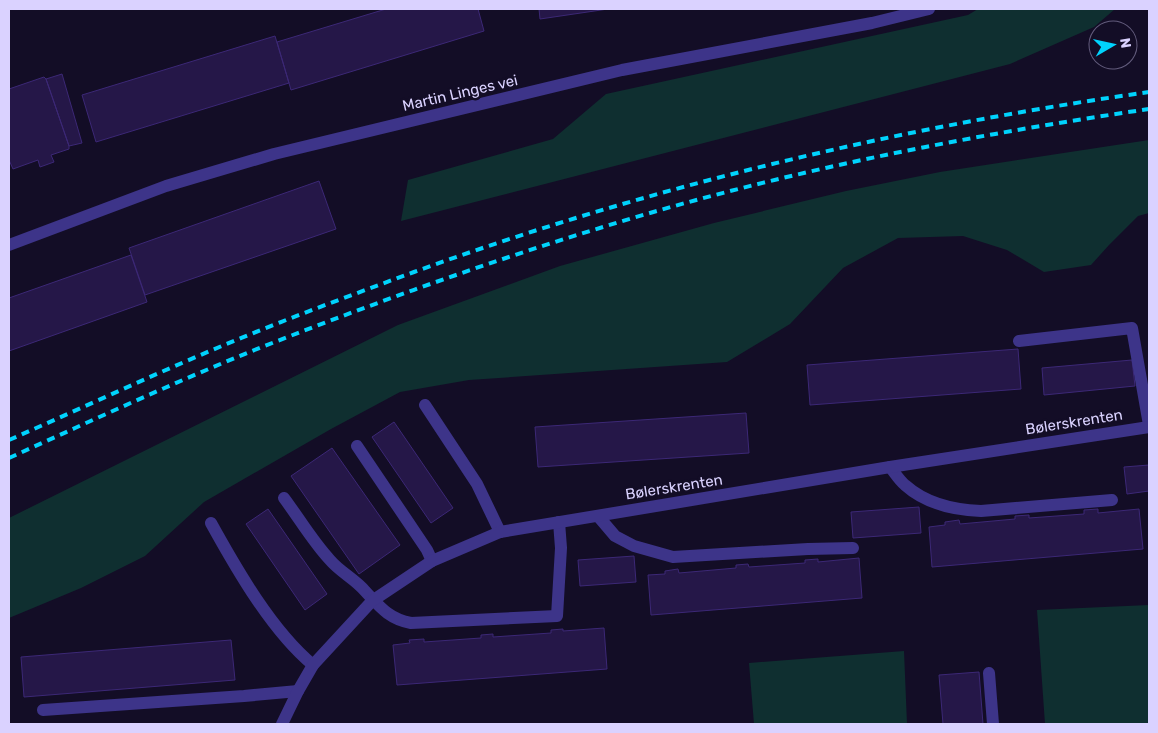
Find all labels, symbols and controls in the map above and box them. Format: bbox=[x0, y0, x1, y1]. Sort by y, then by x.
north arrow bbox=[1088, 20, 1138, 70]
text: N bbox=[1116, 37, 1135, 49]
street label: Martin Linges vei bbox=[401, 71, 519, 115]
street label: Bølerskrenten bbox=[1024, 405, 1124, 439]
street label: Bølerskrenten bbox=[624, 470, 724, 504]

